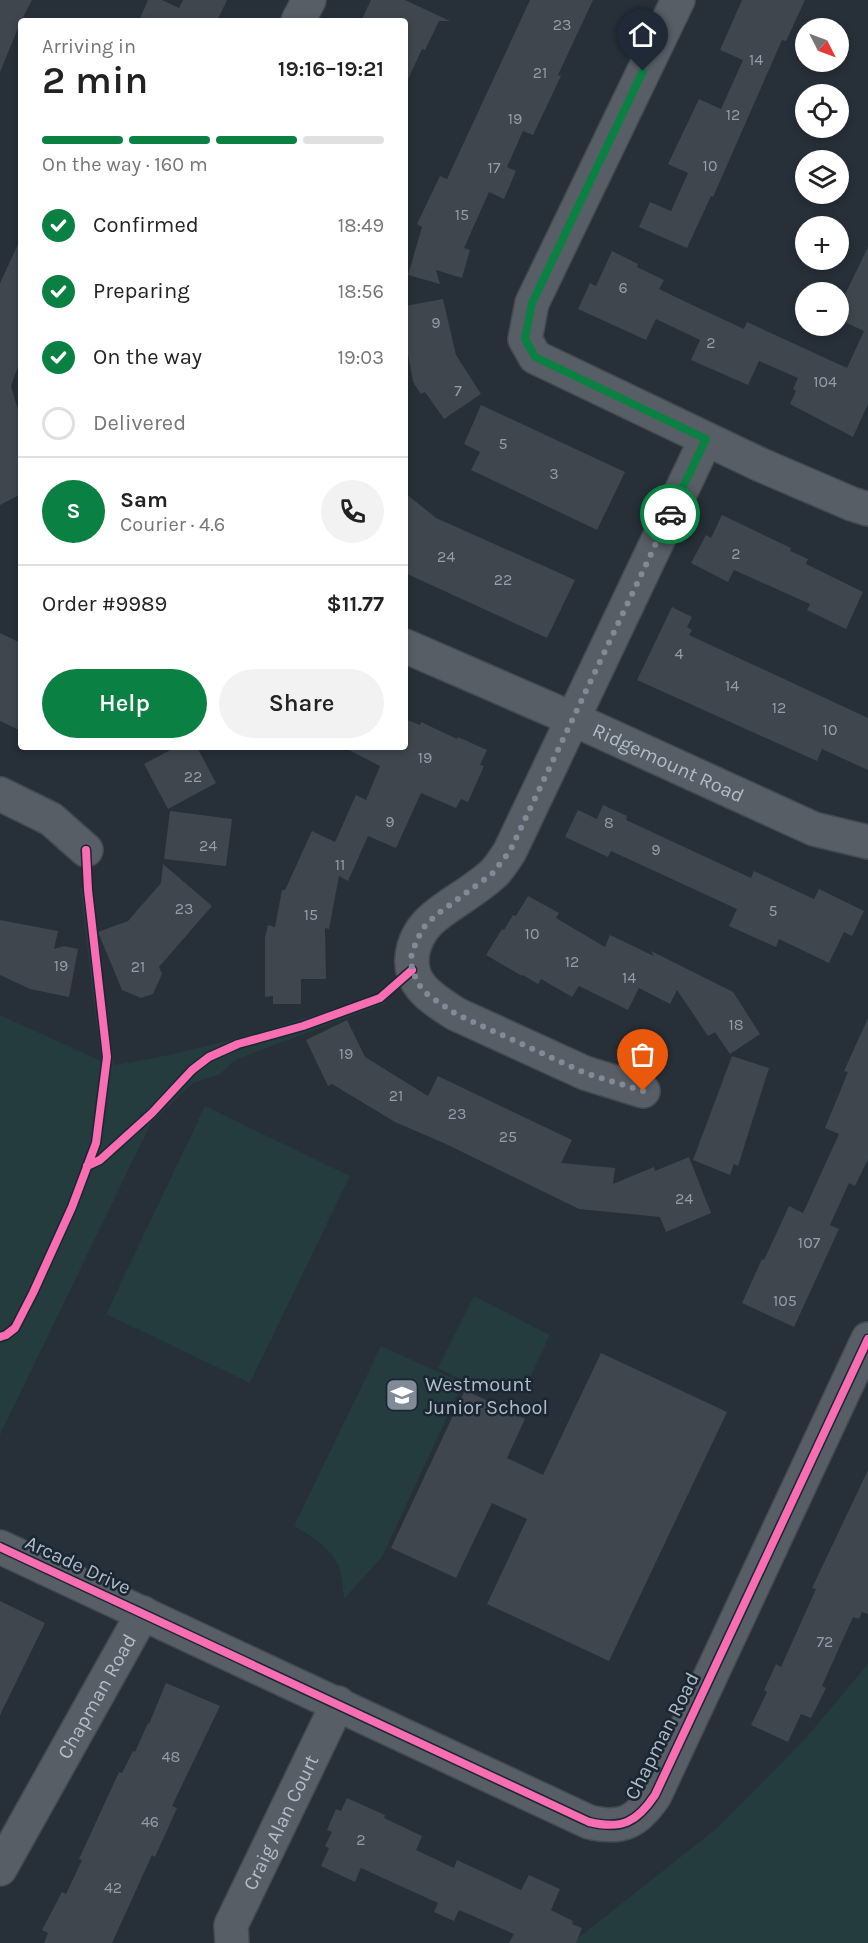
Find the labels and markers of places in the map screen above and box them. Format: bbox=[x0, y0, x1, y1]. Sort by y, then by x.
pin bbox=[617, 9, 668, 71]
pin bbox=[617, 1029, 668, 1091]
place label: Westmount Junior School bbox=[425, 1373, 548, 1419]
school or university icon: Westmount Junior School bbox=[384, 1377, 420, 1413]

